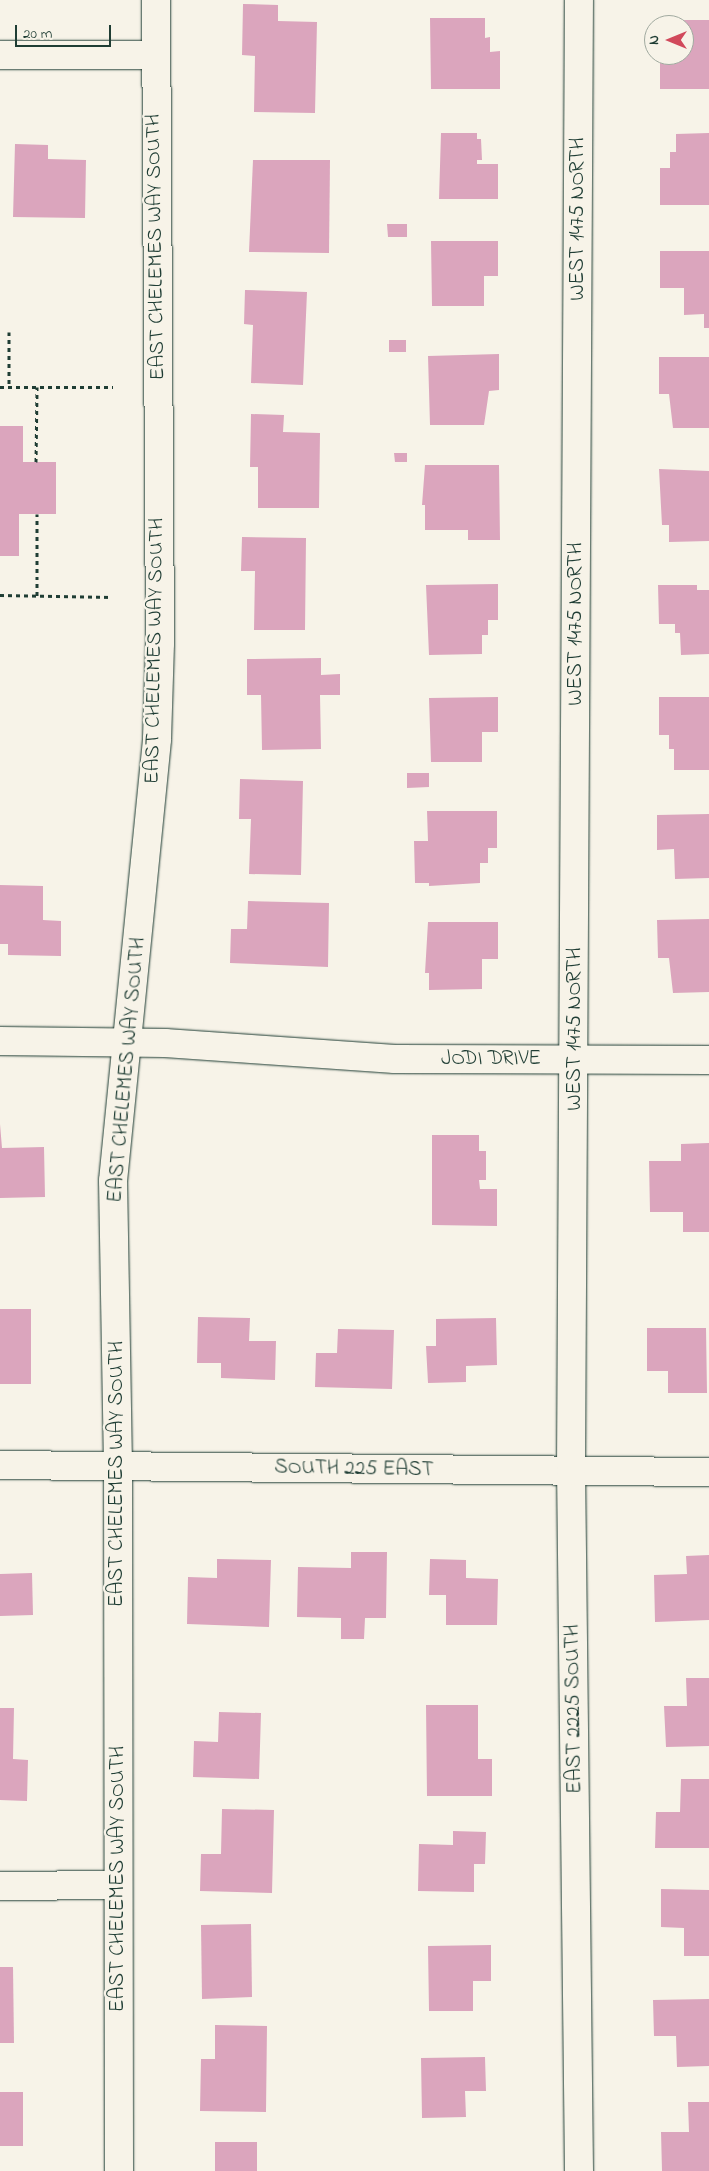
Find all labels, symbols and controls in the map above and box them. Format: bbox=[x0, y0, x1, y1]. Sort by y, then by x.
scale bar bbox=[18, 15, 114, 47]
north arrow bbox=[644, 15, 694, 65]
text: 20 m bbox=[23, 23, 52, 45]
text: N bbox=[644, 35, 665, 45]
street label: EAST CHELEMES WAY SOUTH bbox=[141, 114, 171, 380]
street label: WEST 1475 NORTH bbox=[565, 137, 591, 301]
street label: EAST CHELEMES WAY SOUTH bbox=[140, 518, 170, 784]
street label: WEST 1475 NORTH bbox=[563, 542, 589, 706]
street label: EAST CHELEMES WAY SOUTH bbox=[103, 936, 151, 1204]
street label: WEST 1475 NORTH bbox=[562, 947, 588, 1111]
street label: JODI DRIVE bbox=[441, 1046, 541, 1072]
street label: EAST CHELEMES WAY SOUTH bbox=[104, 1341, 130, 1607]
street label: SOUTH 225 EAST bbox=[274, 1455, 434, 1483]
street label: EAST 2225 SOUTH bbox=[560, 1624, 588, 1794]
street label: EAST CHELEMES WAY SOUTH bbox=[105, 1746, 131, 2012]

